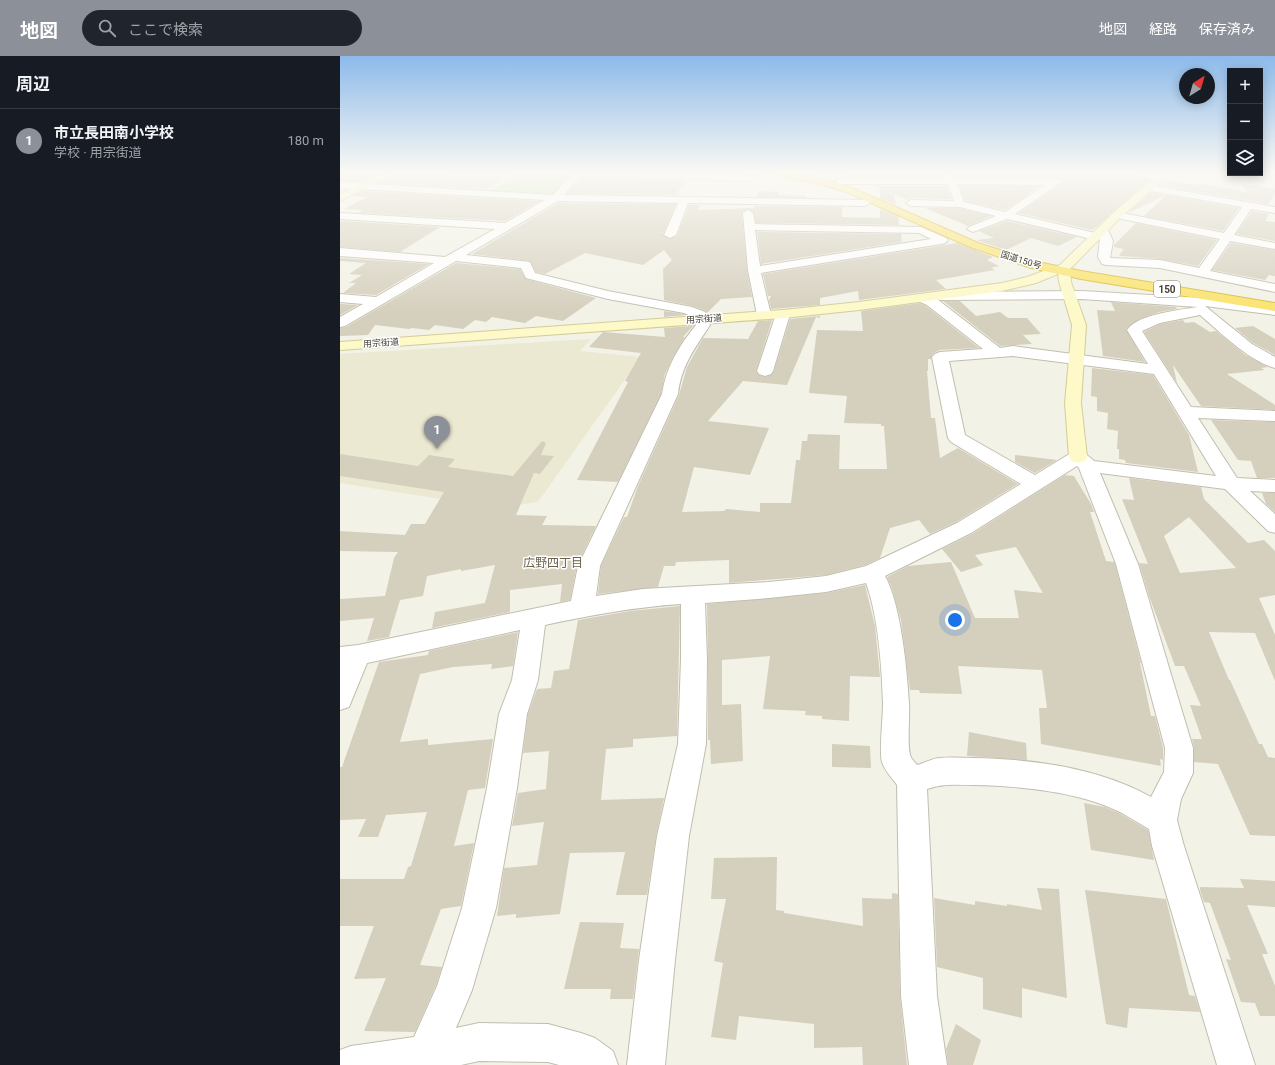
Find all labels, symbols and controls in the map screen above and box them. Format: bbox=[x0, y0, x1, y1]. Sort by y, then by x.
search box bbox=[82, 10, 362, 46]
icon: search bbox=[96, 17, 118, 39]
text: 地図 bbox=[20, 19, 58, 42]
text: ここで検索 bbox=[128, 21, 203, 39]
text: 地図 bbox=[1099, 21, 1127, 37]
text: 経路 bbox=[1149, 21, 1177, 37]
text: 保存済み bbox=[1199, 21, 1255, 37]
north arrow bbox=[1179, 68, 1215, 104]
map controls bbox=[1227, 68, 1263, 176]
button: + bbox=[1227, 68, 1263, 104]
text: 周辺 bbox=[16, 74, 50, 94]
button: − bbox=[1227, 104, 1263, 140]
text: 市立長田南小学校 bbox=[54, 124, 174, 142]
text: 1 bbox=[25, 133, 33, 148]
text: 180 m bbox=[287, 133, 324, 148]
button: layers bbox=[1227, 140, 1263, 176]
text: 学校 · 用宗街道 bbox=[54, 145, 142, 160]
street label: 国道150号 bbox=[999, 249, 1043, 271]
road number: 150 bbox=[1154, 281, 1180, 297]
street label: 用宗街道 bbox=[686, 313, 722, 325]
street label: 用宗街道 bbox=[363, 337, 399, 349]
pin: 1 bbox=[424, 416, 450, 449]
district label: 広野四丁目 bbox=[523, 556, 583, 570]
your location bbox=[945, 610, 965, 630]

